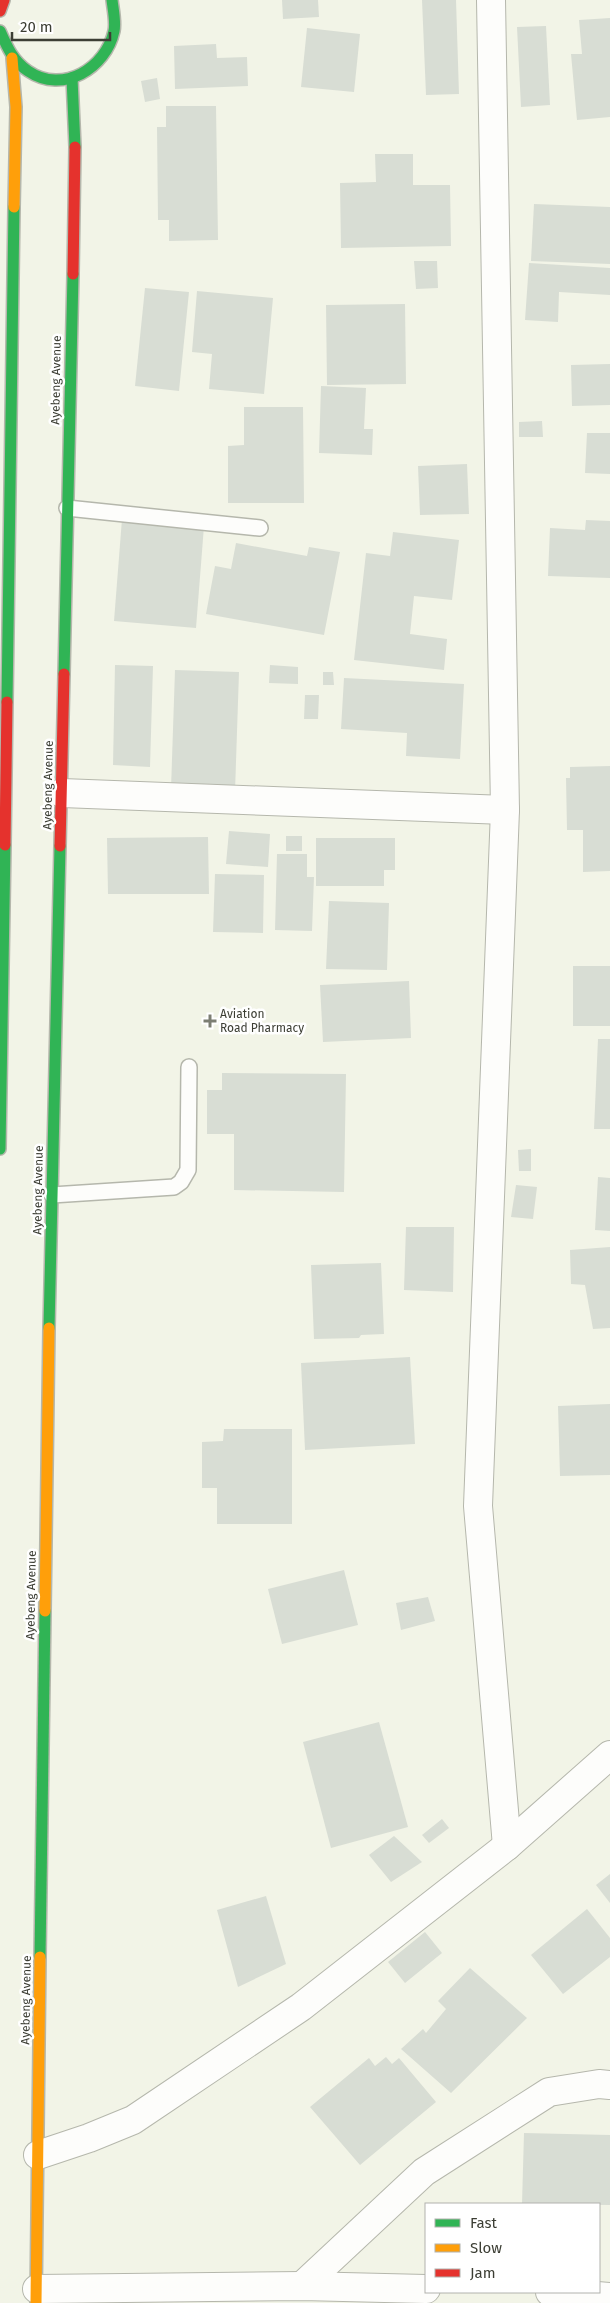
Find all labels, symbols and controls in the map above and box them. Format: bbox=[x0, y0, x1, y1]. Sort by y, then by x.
scale bar bbox=[12, 10, 110, 42]
text: 20 m bbox=[20, 18, 53, 36]
street label: Ayebeng Avenue bbox=[48, 335, 64, 425]
street label: Ayebeng Avenue bbox=[40, 740, 56, 830]
place label: Aviation Road Pharmacy bbox=[220, 1007, 304, 1035]
marker: Aviation Road Pharmacy bbox=[204, 1015, 216, 1027]
street label: Ayebeng Avenue bbox=[30, 1145, 46, 1235]
street label: Ayebeng Avenue bbox=[23, 1550, 39, 1640]
street label: Ayebeng Avenue bbox=[18, 1955, 34, 2045]
legend bbox=[425, 2203, 600, 2293]
text: Fast bbox=[470, 2214, 497, 2232]
text: Slow bbox=[470, 2239, 502, 2257]
text: Jam bbox=[470, 2264, 496, 2282]

